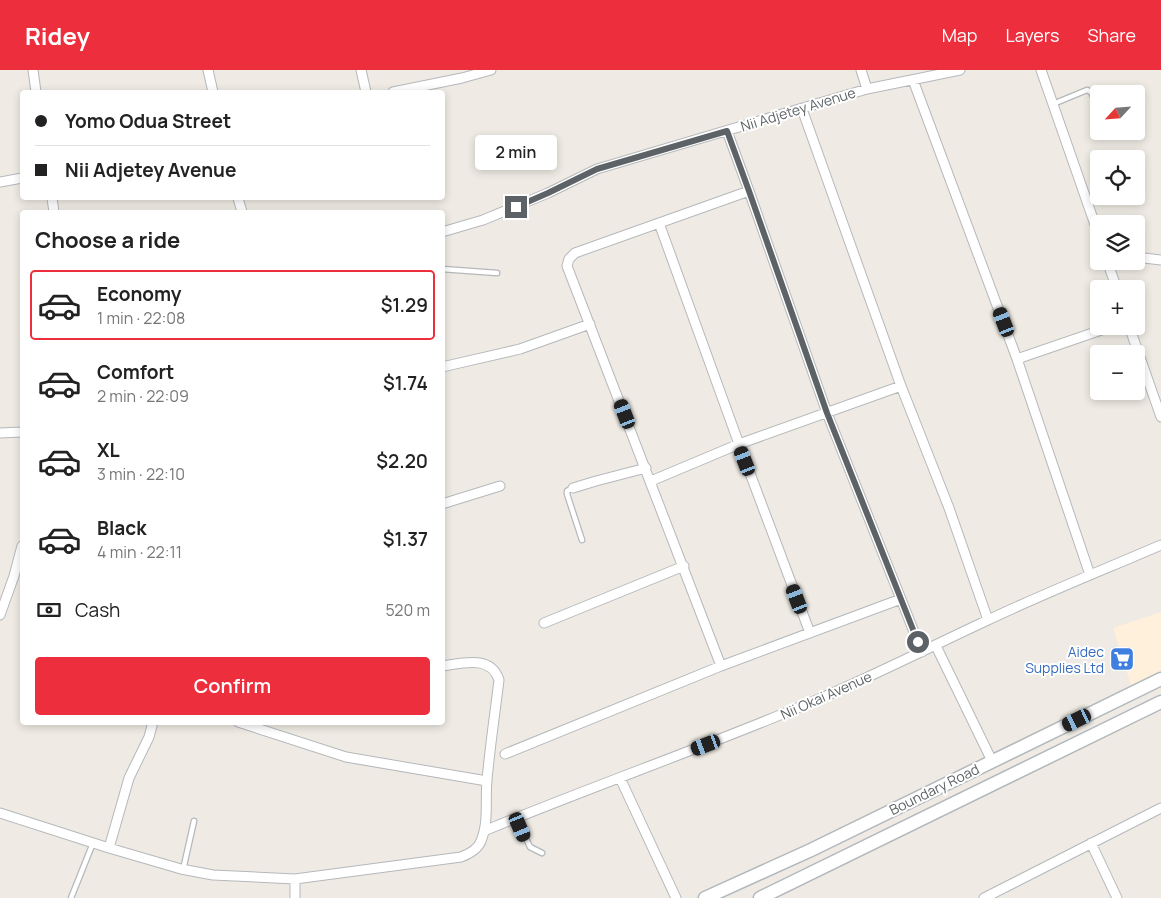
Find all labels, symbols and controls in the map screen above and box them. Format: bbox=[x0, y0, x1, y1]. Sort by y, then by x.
text: Ridey bbox=[25, 19, 90, 52]
text: Map bbox=[942, 23, 977, 47]
text: Layers bbox=[1005, 23, 1059, 47]
text: Share bbox=[1087, 23, 1136, 47]
street label: Nii Adjetey Avenue bbox=[738, 82, 858, 136]
north arrow bbox=[1090, 85, 1145, 140]
map controls bbox=[1090, 85, 1145, 400]
text: Yomo Odua Street bbox=[65, 108, 231, 134]
callout: 2 min bbox=[475, 134, 557, 170]
text: 2 min bbox=[496, 141, 536, 163]
button: locate bbox=[1090, 150, 1145, 205]
text: Nii Adjetey Avenue bbox=[65, 157, 236, 183]
route end bbox=[505, 196, 527, 218]
button: layers bbox=[1090, 215, 1145, 270]
text: Choose a ride bbox=[35, 225, 180, 255]
button: + bbox=[1090, 280, 1145, 335]
text: Economy bbox=[97, 281, 181, 307]
icon: car bbox=[37, 283, 82, 328]
text: $1.29 bbox=[381, 292, 428, 318]
car bbox=[991, 305, 1016, 339]
text: 1 min · 22:08 bbox=[97, 307, 185, 329]
button: − bbox=[1090, 345, 1145, 400]
text: Comfort bbox=[97, 359, 174, 385]
icon: car bbox=[37, 361, 82, 406]
text: $1.74 bbox=[383, 370, 428, 396]
text: 2 min · 22:09 bbox=[97, 385, 189, 407]
car bbox=[612, 397, 637, 431]
text: XL bbox=[97, 437, 120, 463]
icon: car bbox=[37, 439, 82, 484]
car bbox=[732, 444, 757, 478]
text: $2.20 bbox=[376, 448, 428, 474]
text: 3 min · 22:10 bbox=[97, 463, 185, 485]
text: Black bbox=[97, 515, 146, 541]
icon: car bbox=[37, 517, 82, 562]
text: $1.37 bbox=[383, 526, 428, 552]
text: 4 min · 22:11 bbox=[97, 541, 182, 563]
car bbox=[784, 582, 809, 616]
icon: cash bbox=[35, 596, 63, 624]
text: Cash bbox=[75, 597, 120, 623]
text: 520 m bbox=[386, 599, 430, 621]
route start bbox=[907, 631, 929, 653]
place label: Aidec Supplies Ltd bbox=[1025, 642, 1104, 677]
supermarket icon: Aidec Supplies Ltd bbox=[1109, 646, 1135, 672]
button: Confirm bbox=[35, 657, 430, 715]
street label: Nii Okai Avenue bbox=[777, 666, 875, 724]
car bbox=[1060, 707, 1093, 733]
car bbox=[689, 733, 722, 757]
street label: Boundary Road bbox=[886, 759, 982, 819]
car bbox=[507, 810, 532, 844]

